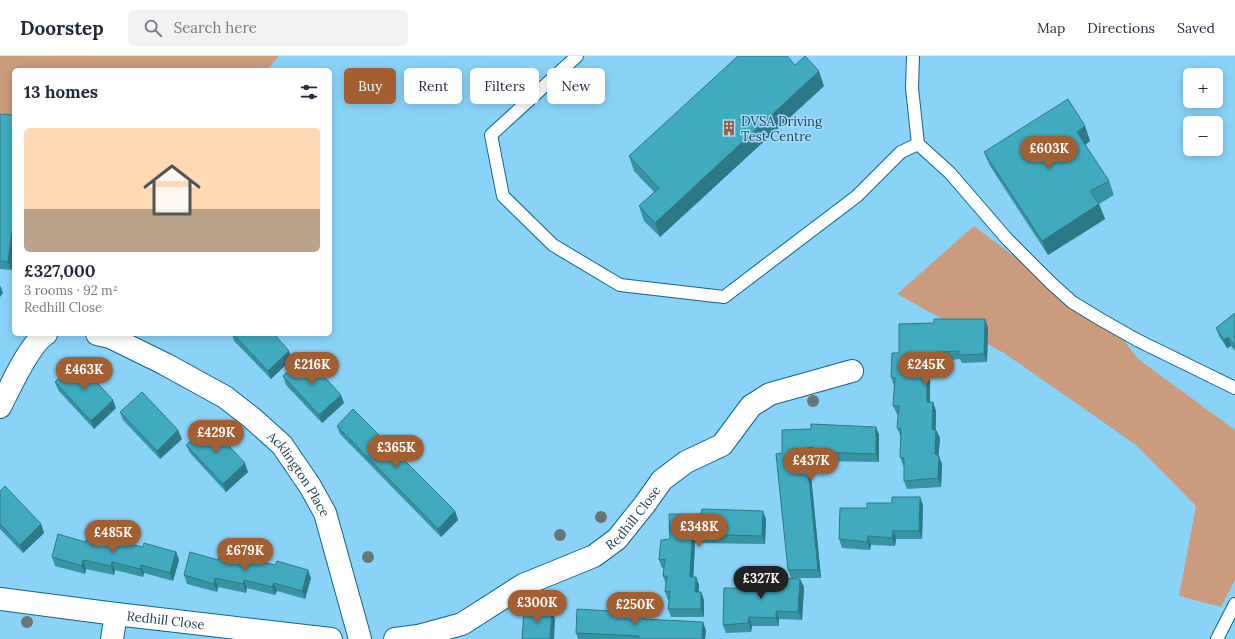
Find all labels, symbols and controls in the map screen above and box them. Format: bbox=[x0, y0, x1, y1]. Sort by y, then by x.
search box bbox=[128, 10, 408, 46]
text: Doorstep bbox=[20, 16, 104, 40]
icon: search bbox=[142, 17, 164, 39]
text: Search here bbox=[174, 18, 257, 37]
text: Map bbox=[1037, 19, 1065, 37]
text: Directions bbox=[1087, 19, 1155, 37]
text: Saved bbox=[1177, 19, 1215, 37]
chip: Buy bbox=[344, 68, 396, 104]
chip: Rent bbox=[404, 68, 462, 104]
chip: Filters bbox=[470, 68, 539, 104]
chip: New bbox=[547, 68, 605, 104]
map controls bbox=[1183, 68, 1223, 156]
button: + bbox=[1183, 68, 1223, 108]
text: 13 homes bbox=[24, 81, 98, 103]
icon: filters bbox=[298, 81, 320, 103]
place label: DVSA Driving Test Centre bbox=[741, 113, 823, 145]
button: − bbox=[1183, 116, 1223, 156]
building icon: DVSA Driving Test Centre bbox=[720, 119, 738, 137]
pin: £603K bbox=[1021, 136, 1077, 170]
text: £603K bbox=[1029, 140, 1069, 157]
icon: home bbox=[136, 154, 208, 226]
text: £327,000 bbox=[24, 260, 96, 282]
text: 3 rooms · 92 m² bbox=[24, 282, 118, 299]
text: Redhill Close bbox=[24, 299, 102, 316]
pin: £216K bbox=[284, 352, 340, 386]
pin: £245K bbox=[898, 352, 954, 386]
text: £216K bbox=[294, 356, 330, 373]
text: £245K bbox=[907, 356, 945, 373]
pin: £463K bbox=[56, 357, 112, 391]
text: £463K bbox=[65, 361, 103, 378]
pin: £429K bbox=[188, 420, 244, 454]
text: £429K bbox=[197, 424, 235, 441]
street label: Acklington Place bbox=[263, 427, 333, 520]
pin: £365K bbox=[368, 435, 424, 469]
text: £365K bbox=[377, 439, 415, 456]
pin: £437K bbox=[783, 448, 839, 482]
text: £437K bbox=[792, 452, 830, 469]
street label: Redhill Close bbox=[602, 482, 664, 554]
pin: £348K bbox=[671, 514, 727, 548]
text: £348K bbox=[680, 518, 718, 535]
pin: £485K bbox=[85, 520, 141, 554]
text: £485K bbox=[94, 524, 132, 541]
pin: £679K bbox=[217, 538, 273, 572]
text: £679K bbox=[226, 542, 264, 559]
pin: £327K bbox=[733, 566, 789, 600]
text: £327K bbox=[742, 570, 780, 587]
pin: £300K bbox=[509, 590, 565, 624]
pin: £250K bbox=[607, 592, 663, 626]
text: £300K bbox=[517, 594, 557, 611]
text: £250K bbox=[616, 596, 654, 613]
street label: Redhill Close bbox=[126, 607, 205, 633]

